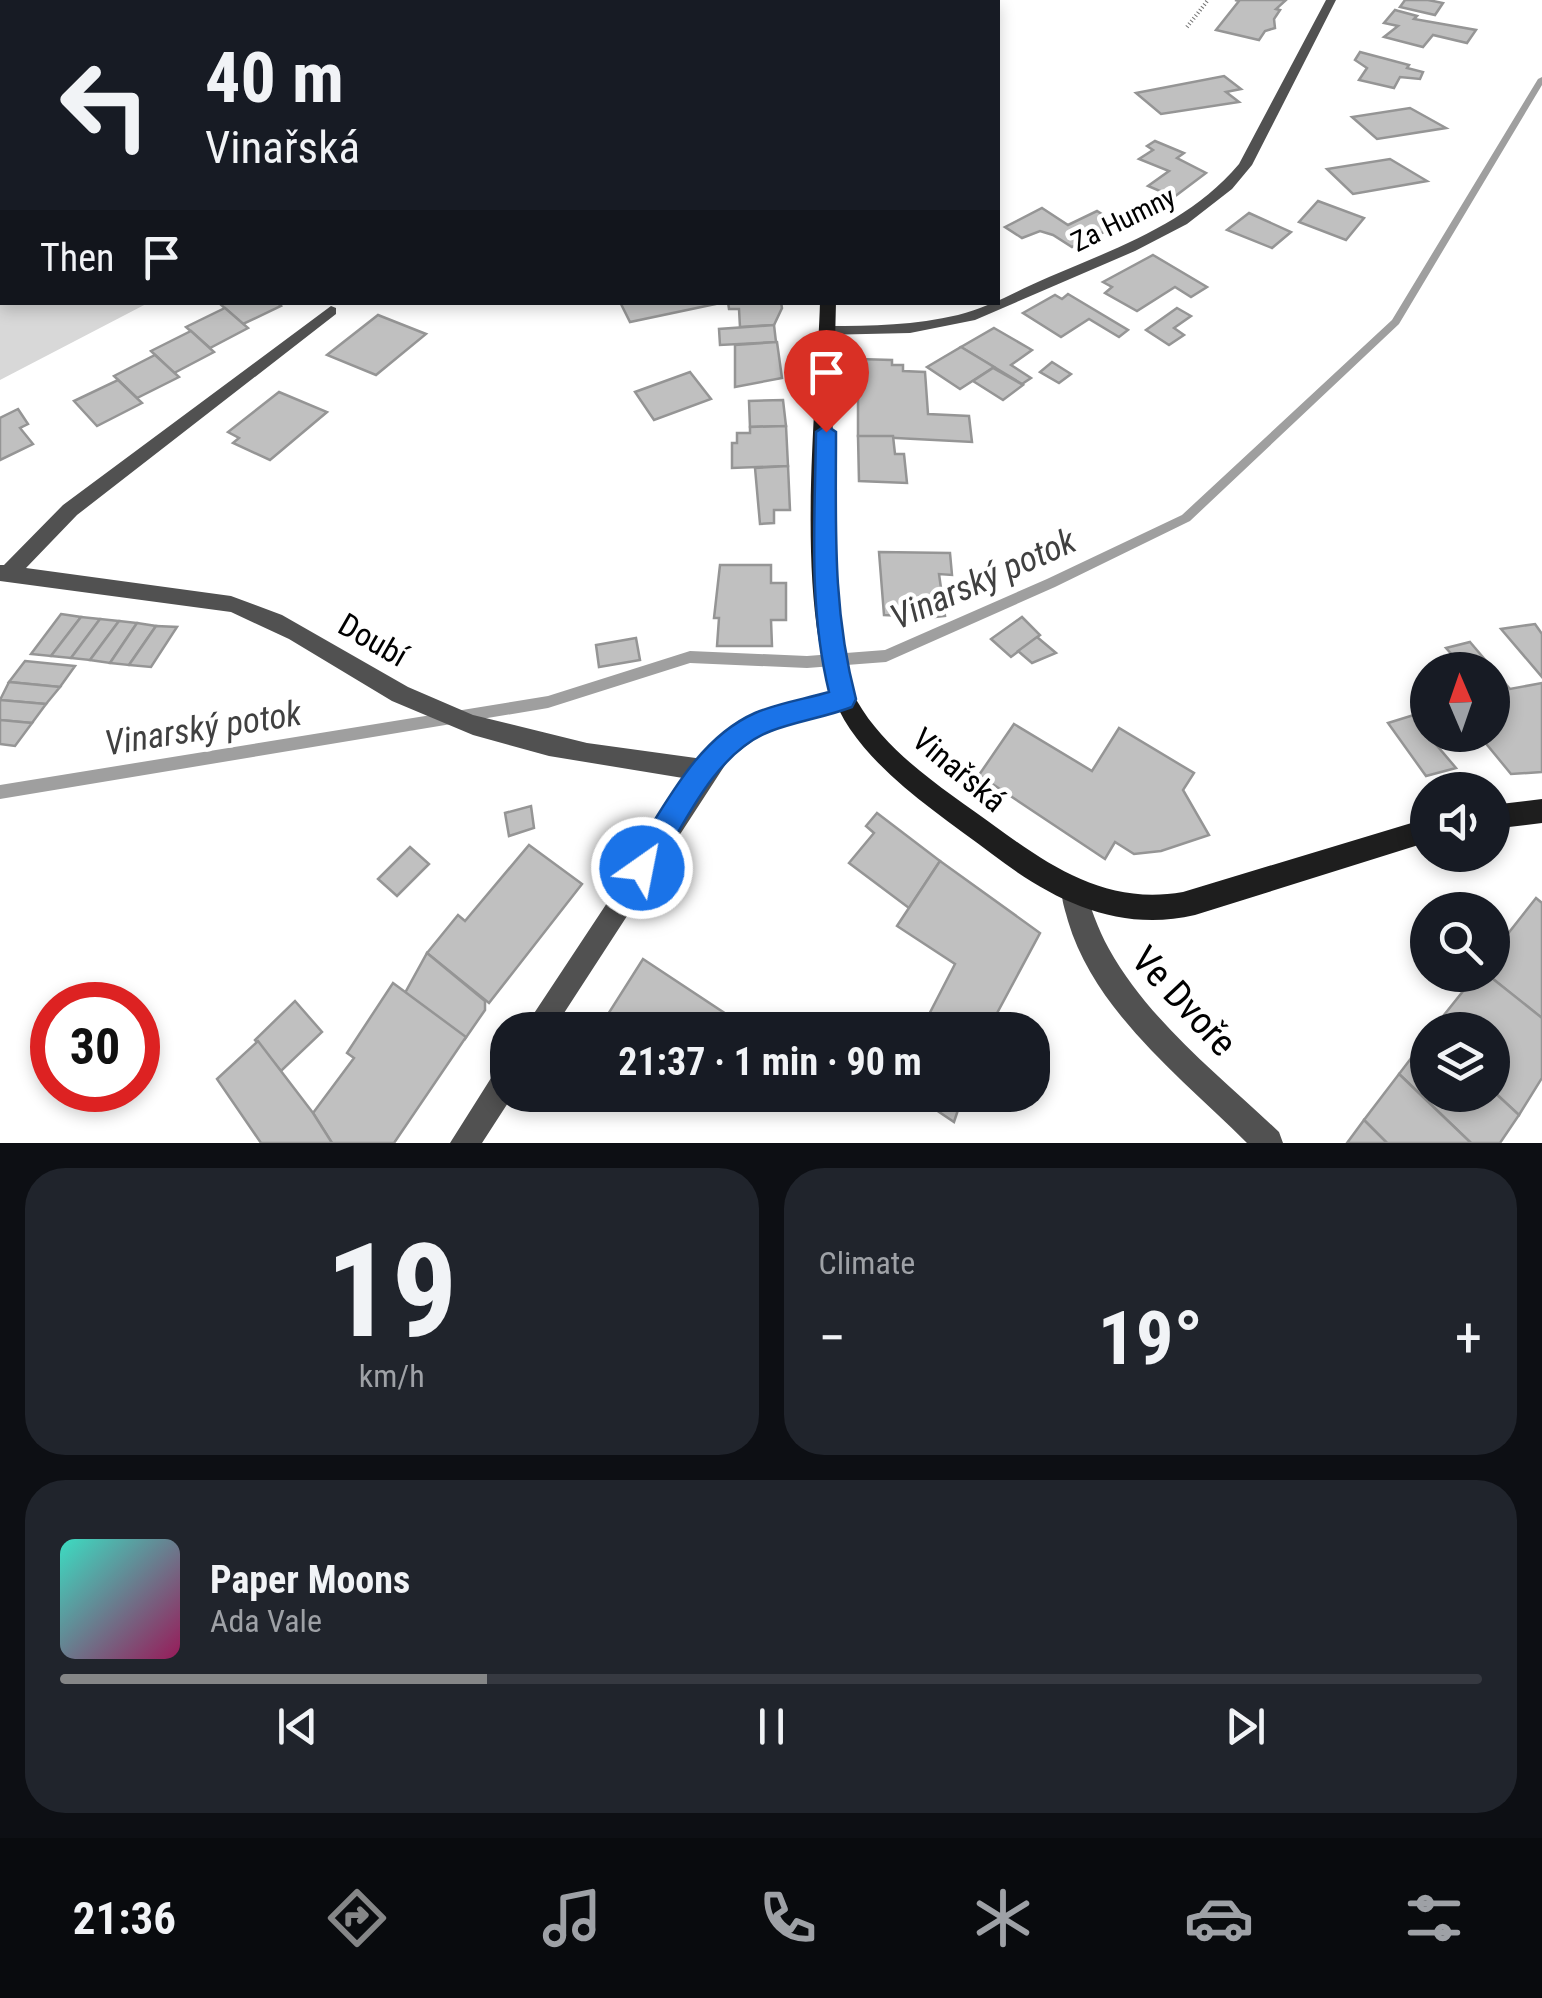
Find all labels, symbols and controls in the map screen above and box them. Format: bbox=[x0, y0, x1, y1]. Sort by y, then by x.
text: 40 m bbox=[205, 37, 344, 119]
icon: left bbox=[40, 40, 170, 170]
text: Vinařská bbox=[205, 121, 360, 174]
street label: Za Humny bbox=[1066, 180, 1181, 259]
icon: arrive bbox=[134, 230, 189, 285]
text: Then bbox=[40, 236, 114, 280]
pin bbox=[784, 330, 869, 433]
icon: arrive bbox=[799, 345, 854, 400]
water label: Vinarský potok bbox=[884, 520, 1083, 639]
street label: Doubí bbox=[332, 605, 415, 675]
north arrow bbox=[1410, 652, 1510, 752]
map controls bbox=[1410, 652, 1510, 1112]
water label: Vinarský potok bbox=[102, 693, 305, 764]
street label: Vinařská bbox=[905, 720, 1013, 820]
button: sound bbox=[1410, 772, 1510, 872]
position arrow bbox=[590, 816, 694, 920]
button: search bbox=[1410, 892, 1510, 992]
street label: Ve Dvoře bbox=[1123, 937, 1245, 1065]
speed limit sign: 30 bbox=[30, 982, 160, 1112]
button: layers bbox=[1410, 1012, 1510, 1112]
text: 21:37 · 1 min · 90 m bbox=[618, 1040, 922, 1084]
text: 19 bbox=[326, 1215, 457, 1368]
text: Climate bbox=[819, 1244, 915, 1282]
text: 19° bbox=[1098, 1294, 1203, 1382]
text: − bbox=[819, 1306, 846, 1370]
text: + bbox=[1455, 1306, 1482, 1370]
text: km/h bbox=[359, 1357, 425, 1395]
text: Paper Moons bbox=[210, 1558, 410, 1602]
text: Ada Vale bbox=[210, 1602, 322, 1640]
icon: previous bbox=[270, 1699, 325, 1754]
icon: pause bbox=[744, 1699, 799, 1754]
icon: next bbox=[1218, 1699, 1273, 1754]
icon: directions bbox=[322, 1883, 392, 1953]
icon: music bbox=[537, 1883, 607, 1953]
icon: phone bbox=[753, 1883, 823, 1953]
icon: climate bbox=[968, 1883, 1038, 1953]
icon: car bbox=[1184, 1883, 1254, 1953]
icon: filters bbox=[1399, 1883, 1469, 1953]
text: 21:36 bbox=[73, 1892, 176, 1945]

